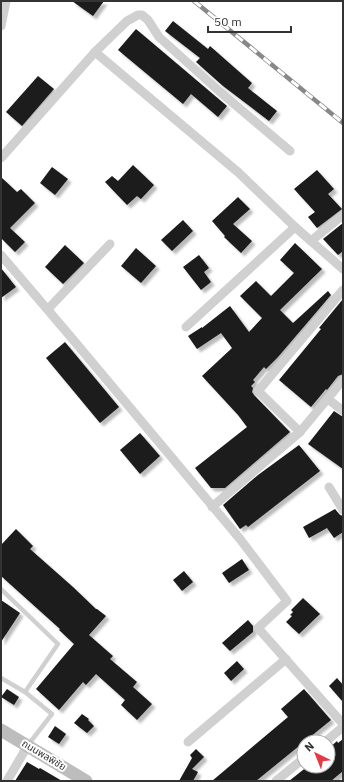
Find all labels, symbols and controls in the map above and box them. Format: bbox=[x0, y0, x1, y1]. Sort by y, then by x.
scale bar bbox=[208, 8, 291, 34]
text: 50 m bbox=[214, 14, 242, 29]
north arrow bbox=[296, 734, 336, 774]
street label: ถนนพลพิชัย bbox=[20, 737, 69, 773]
text: N bbox=[301, 739, 317, 755]

